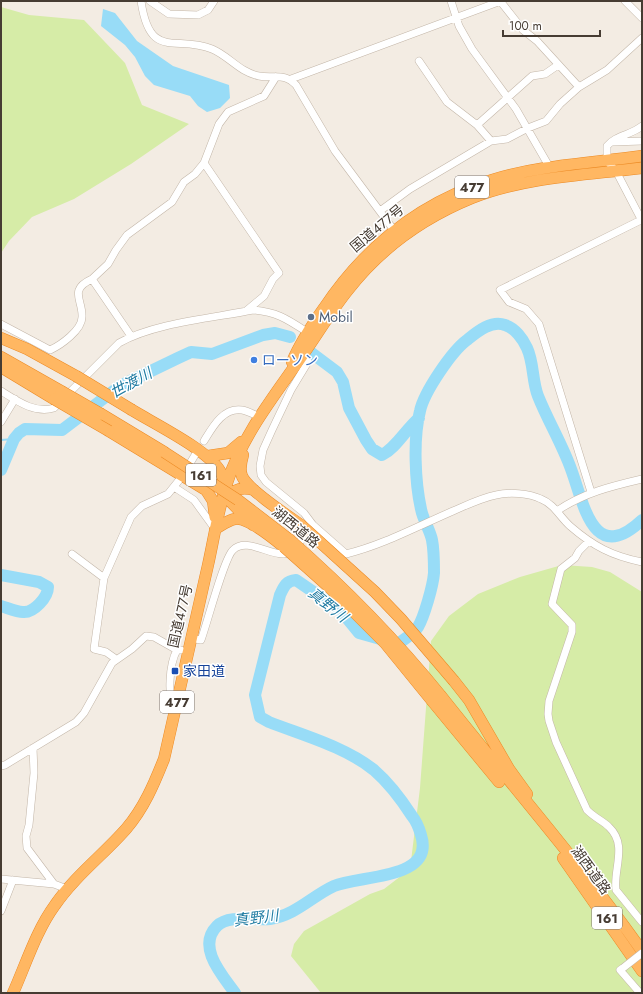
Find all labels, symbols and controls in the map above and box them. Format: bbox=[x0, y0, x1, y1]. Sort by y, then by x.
scale bar bbox=[503, 12, 600, 38]
text: 100 m bbox=[509, 17, 542, 35]
road number: 477 bbox=[455, 176, 489, 198]
street label: 国道477号 bbox=[346, 199, 408, 257]
place label: Mobil bbox=[319, 307, 353, 327]
marker: Mobil bbox=[306, 312, 316, 322]
place label: ローソン bbox=[262, 350, 318, 370]
marker: ローソン bbox=[249, 355, 259, 365]
water label: 世渡川 bbox=[106, 362, 158, 404]
road number: 161 bbox=[186, 464, 216, 486]
street label: 湖西道路 bbox=[268, 502, 324, 552]
street label: 国道477号 bbox=[163, 582, 197, 650]
water label: 真野川 bbox=[304, 582, 354, 629]
place label: 家田道 bbox=[183, 661, 225, 681]
marker: 家田道 bbox=[170, 666, 180, 676]
road number: 477 bbox=[160, 691, 194, 713]
street label: 湖西道路 bbox=[566, 841, 616, 899]
water label: 真野川 bbox=[232, 904, 282, 932]
road number: 161 bbox=[592, 907, 622, 929]

